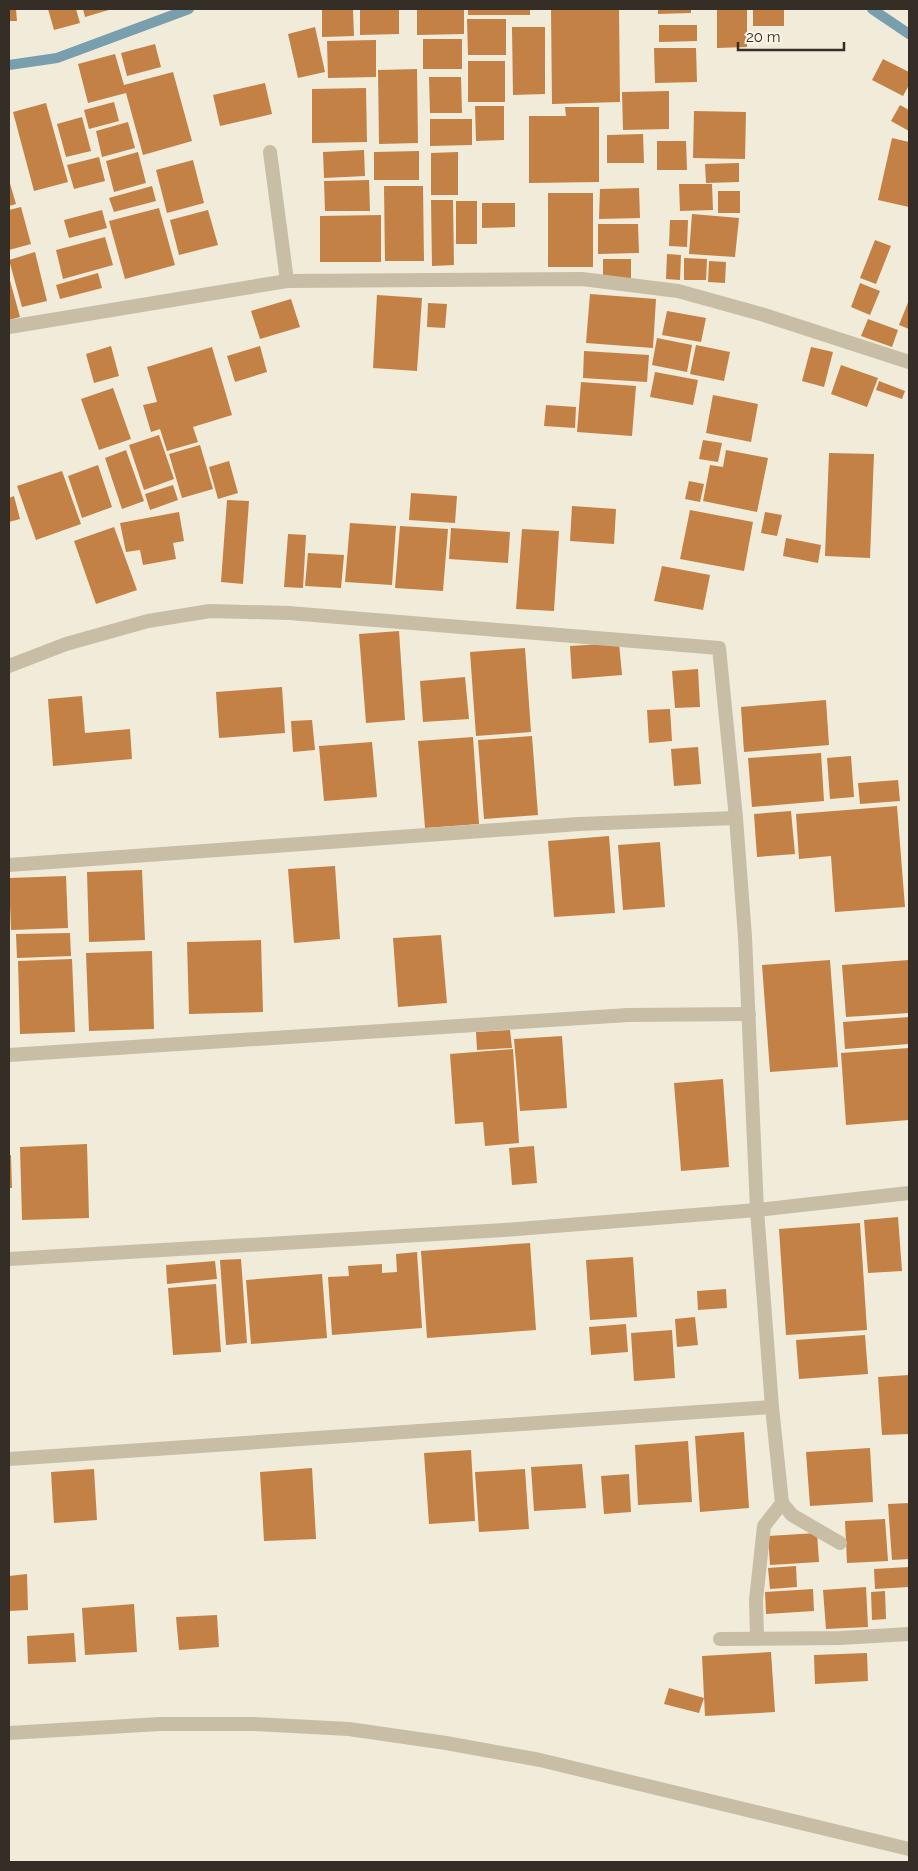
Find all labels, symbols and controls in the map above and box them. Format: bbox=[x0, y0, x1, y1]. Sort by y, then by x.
scale bar bbox=[738, 20, 844, 52]
text: 20 m bbox=[746, 28, 781, 46]

